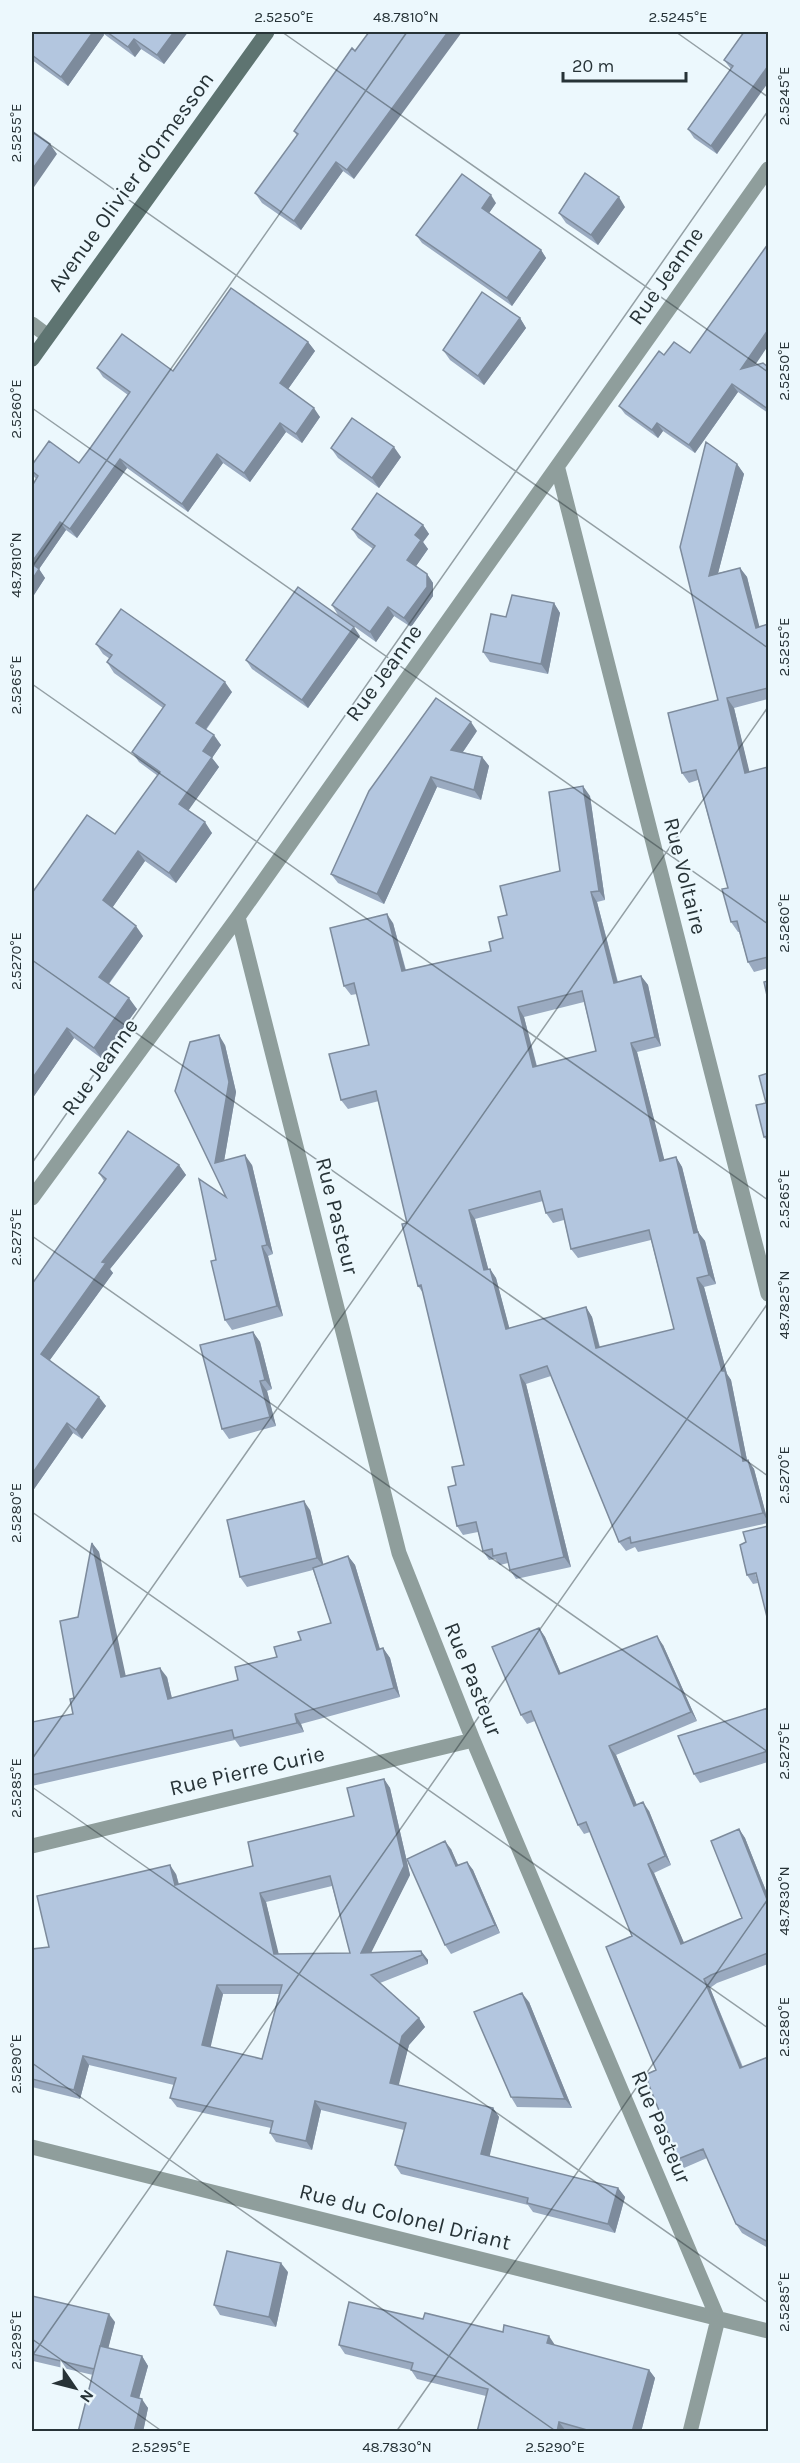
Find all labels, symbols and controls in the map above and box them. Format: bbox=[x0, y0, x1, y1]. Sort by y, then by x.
text: 2.5250°E bbox=[254, 8, 314, 26]
text: 48.7810°N bbox=[373, 8, 439, 26]
text: 2.5245°E bbox=[649, 8, 707, 26]
scale bar bbox=[563, 45, 686, 83]
text: 20 m bbox=[572, 55, 614, 77]
street label: Avenue Olivier d'Ormesson bbox=[43, 67, 219, 297]
text: 2.5245°E bbox=[775, 67, 793, 125]
text: 2.5255°E bbox=[7, 103, 25, 163]
street label: Rue Jeanne bbox=[623, 222, 709, 330]
text: 2.5250°E bbox=[775, 341, 793, 401]
text: 2.5260°E bbox=[7, 379, 25, 439]
text: 48.7810°N bbox=[7, 532, 25, 598]
text: 2.5255°E bbox=[775, 617, 793, 677]
street label: Rue Jeanne bbox=[340, 619, 428, 727]
text: 2.5265°E bbox=[7, 655, 25, 715]
street label: Rue Voltaire bbox=[658, 815, 712, 937]
text: 2.5260°E bbox=[775, 893, 793, 953]
text: 2.5270°E bbox=[7, 932, 25, 990]
street label: Rue Jeanne bbox=[56, 1013, 144, 1121]
street label: Rue Pasteur bbox=[310, 1155, 364, 1277]
text: 2.5265°E bbox=[775, 1169, 793, 1229]
text: 2.5275°E bbox=[7, 1208, 25, 1266]
text: 48.7825°N bbox=[775, 1270, 793, 1340]
text: 2.5270°E bbox=[775, 1446, 793, 1504]
text: 2.5280°E bbox=[7, 1483, 25, 1543]
street label: Rue Pasteur bbox=[438, 1618, 508, 1740]
text: 2.5275°E bbox=[775, 1722, 793, 1780]
street label: Rue Pierre Curie bbox=[167, 1741, 327, 1801]
text: 2.5285°E bbox=[7, 1758, 25, 1818]
text: 48.7830°N bbox=[775, 1866, 793, 1936]
text: 2.5280°E bbox=[775, 1997, 793, 2057]
text: 2.5290°E bbox=[7, 2034, 25, 2094]
street label: Rue Pasteur bbox=[626, 2067, 696, 2187]
street label: Rue du Colonel Driant bbox=[296, 2178, 514, 2256]
text: 2.5285°E bbox=[775, 2272, 793, 2332]
text: 2.5295°E bbox=[7, 2310, 25, 2370]
north arrow bbox=[45, 2358, 105, 2418]
text: N bbox=[76, 2386, 98, 2406]
text: 2.5295°E bbox=[131, 2438, 191, 2456]
text: 48.7830°N bbox=[362, 2438, 432, 2456]
text: 2.5290°E bbox=[525, 2438, 585, 2456]

